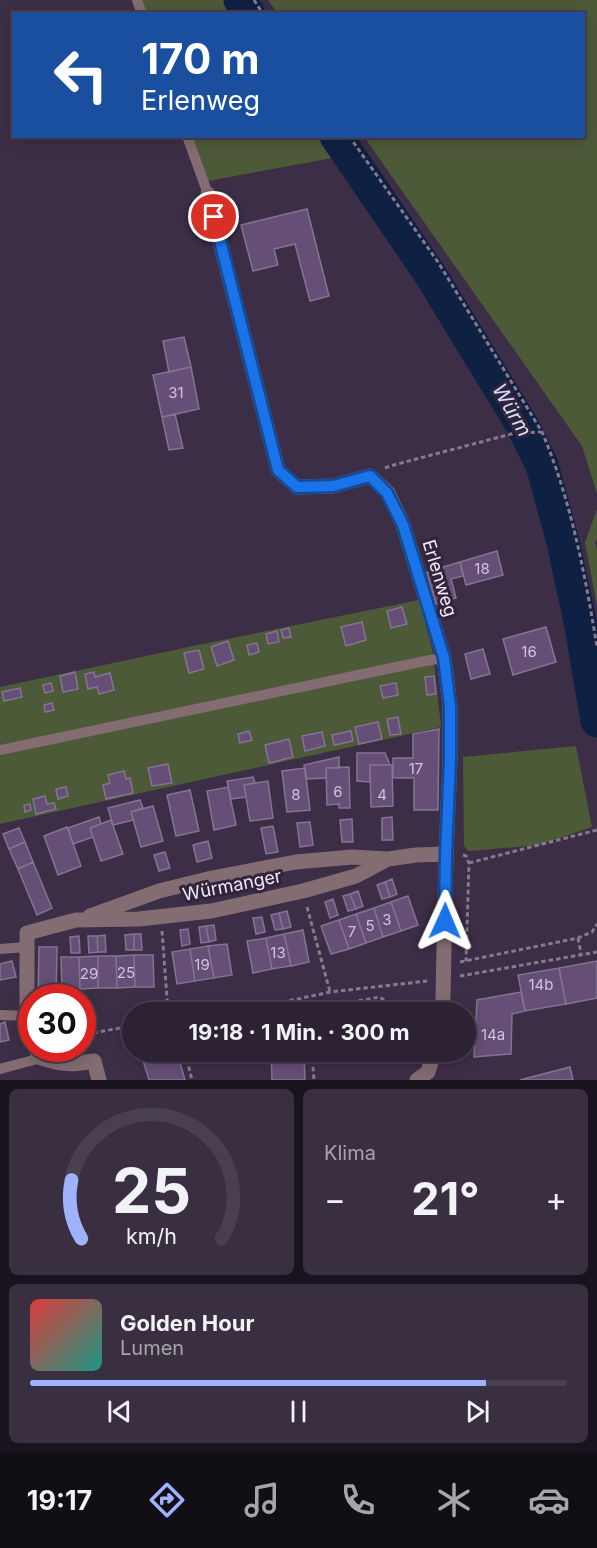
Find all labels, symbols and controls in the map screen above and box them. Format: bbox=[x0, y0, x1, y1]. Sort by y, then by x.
text: 170 m bbox=[141, 33, 259, 84]
icon: left bbox=[42, 36, 120, 114]
text: Erlenweg bbox=[141, 84, 260, 117]
pin bbox=[188, 191, 239, 242]
icon: arrive bbox=[197, 200, 230, 233]
water label: Würm bbox=[487, 379, 537, 441]
house number: 31 bbox=[168, 383, 184, 402]
street label: Erlenweg bbox=[418, 537, 462, 619]
house number: 18 bbox=[474, 559, 490, 578]
house number: 16 bbox=[521, 642, 537, 661]
house number: 17 bbox=[409, 759, 423, 778]
house number: 6 bbox=[333, 782, 343, 801]
house number: 8 bbox=[291, 785, 301, 804]
house number: 4 bbox=[377, 785, 387, 804]
street label: Würmanger bbox=[181, 865, 283, 905]
position arrow bbox=[413, 889, 477, 953]
house number: 3 bbox=[382, 910, 392, 929]
house number: 5 bbox=[365, 916, 375, 935]
house number: 7 bbox=[348, 922, 356, 941]
house number: 13 bbox=[270, 943, 286, 962]
house number: 19 bbox=[194, 955, 210, 974]
house number: 25 bbox=[117, 963, 135, 982]
house number: 29 bbox=[80, 964, 98, 983]
house number: 14b bbox=[529, 975, 553, 994]
speed limit sign: 30 bbox=[18, 984, 96, 1062]
text: 19:18 · 1 Min. · 300 m bbox=[188, 1019, 410, 1045]
house number: 14a bbox=[481, 1025, 505, 1044]
text: Klima bbox=[324, 1141, 376, 1165]
text: 25 bbox=[112, 1153, 191, 1228]
text: 21° bbox=[411, 1171, 480, 1226]
text: − bbox=[324, 1179, 346, 1219]
text: + bbox=[545, 1179, 567, 1219]
text: km/h bbox=[126, 1223, 177, 1249]
text: Golden Hour bbox=[120, 1310, 254, 1336]
text: Lumen bbox=[120, 1336, 184, 1360]
icon: previous bbox=[103, 1395, 136, 1428]
icon: pause bbox=[282, 1395, 315, 1428]
icon: next bbox=[461, 1395, 494, 1428]
icon: directions bbox=[146, 1479, 188, 1521]
icon: music bbox=[241, 1479, 283, 1521]
icon: phone bbox=[337, 1479, 379, 1521]
icon: climate bbox=[433, 1479, 475, 1521]
icon: car bbox=[528, 1479, 570, 1521]
text: 19:17 bbox=[27, 1484, 92, 1517]

